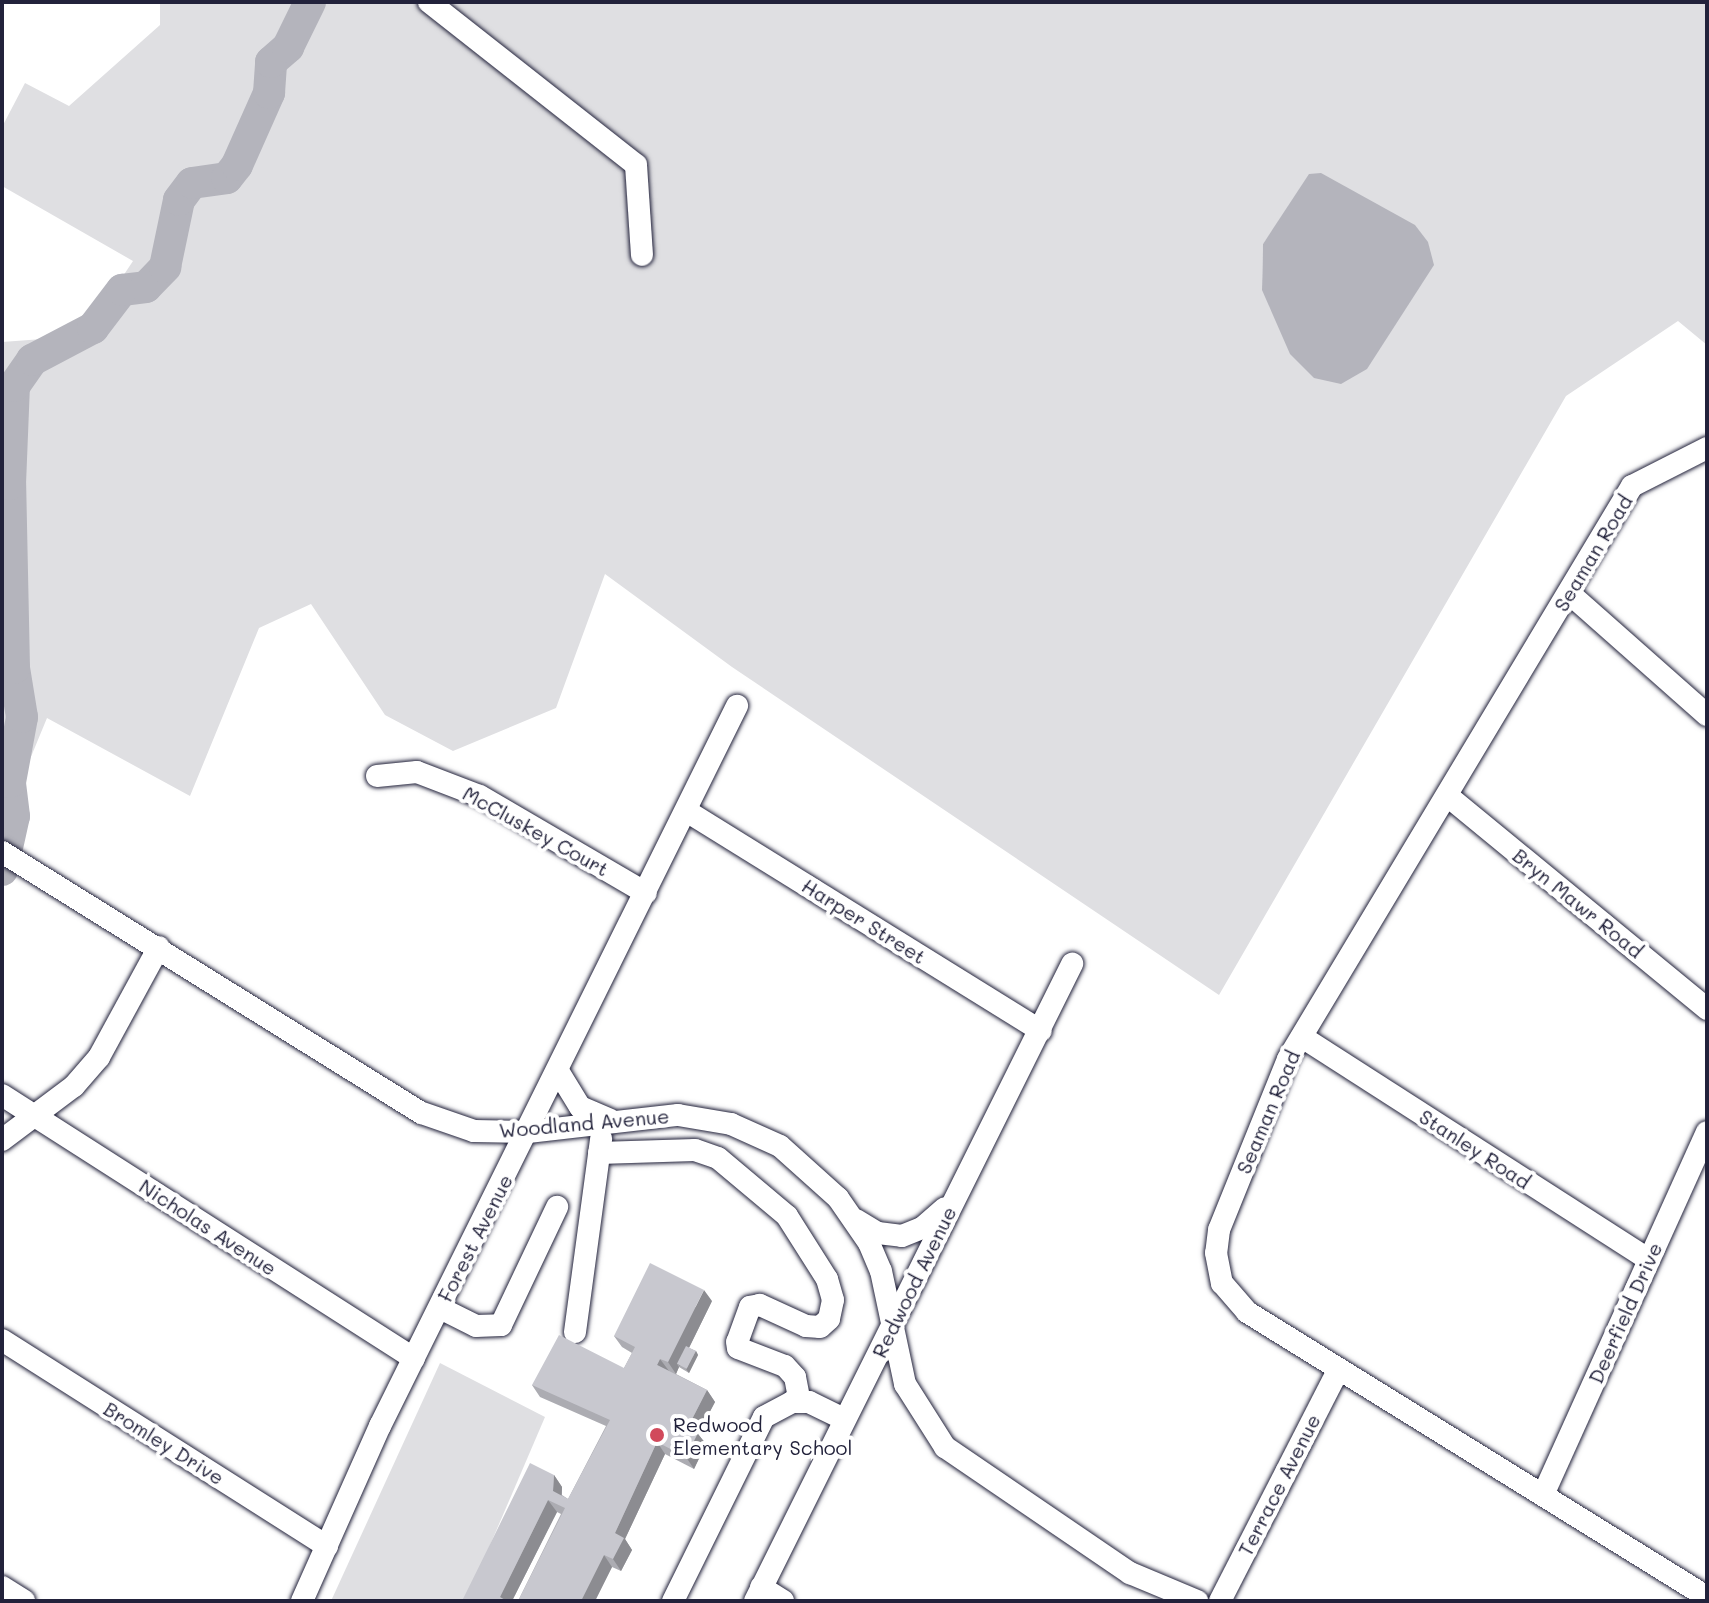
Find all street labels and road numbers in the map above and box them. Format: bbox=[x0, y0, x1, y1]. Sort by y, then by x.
street label: Seaman Road bbox=[1549, 490, 1637, 616]
street label: McCluskey Court bbox=[459, 781, 613, 881]
street label: Bryn Mawr Road bbox=[1508, 843, 1648, 963]
street label: Harper Street bbox=[798, 873, 930, 969]
street label: Seaman Road bbox=[1231, 1047, 1305, 1177]
street label: Woodland Avenue bbox=[498, 1104, 670, 1142]
street label: Stanley Road bbox=[1415, 1104, 1535, 1194]
street label: Forest Avenue bbox=[433, 1170, 517, 1306]
street label: Nicholas Avenue bbox=[135, 1174, 281, 1280]
street label: Redwood Avenue bbox=[867, 1202, 961, 1362]
street label: Deerfield Drive bbox=[1583, 1239, 1667, 1387]
street label: Bromley Drive bbox=[99, 1396, 229, 1490]
street label: Terrace Avenue bbox=[1233, 1410, 1325, 1560]

